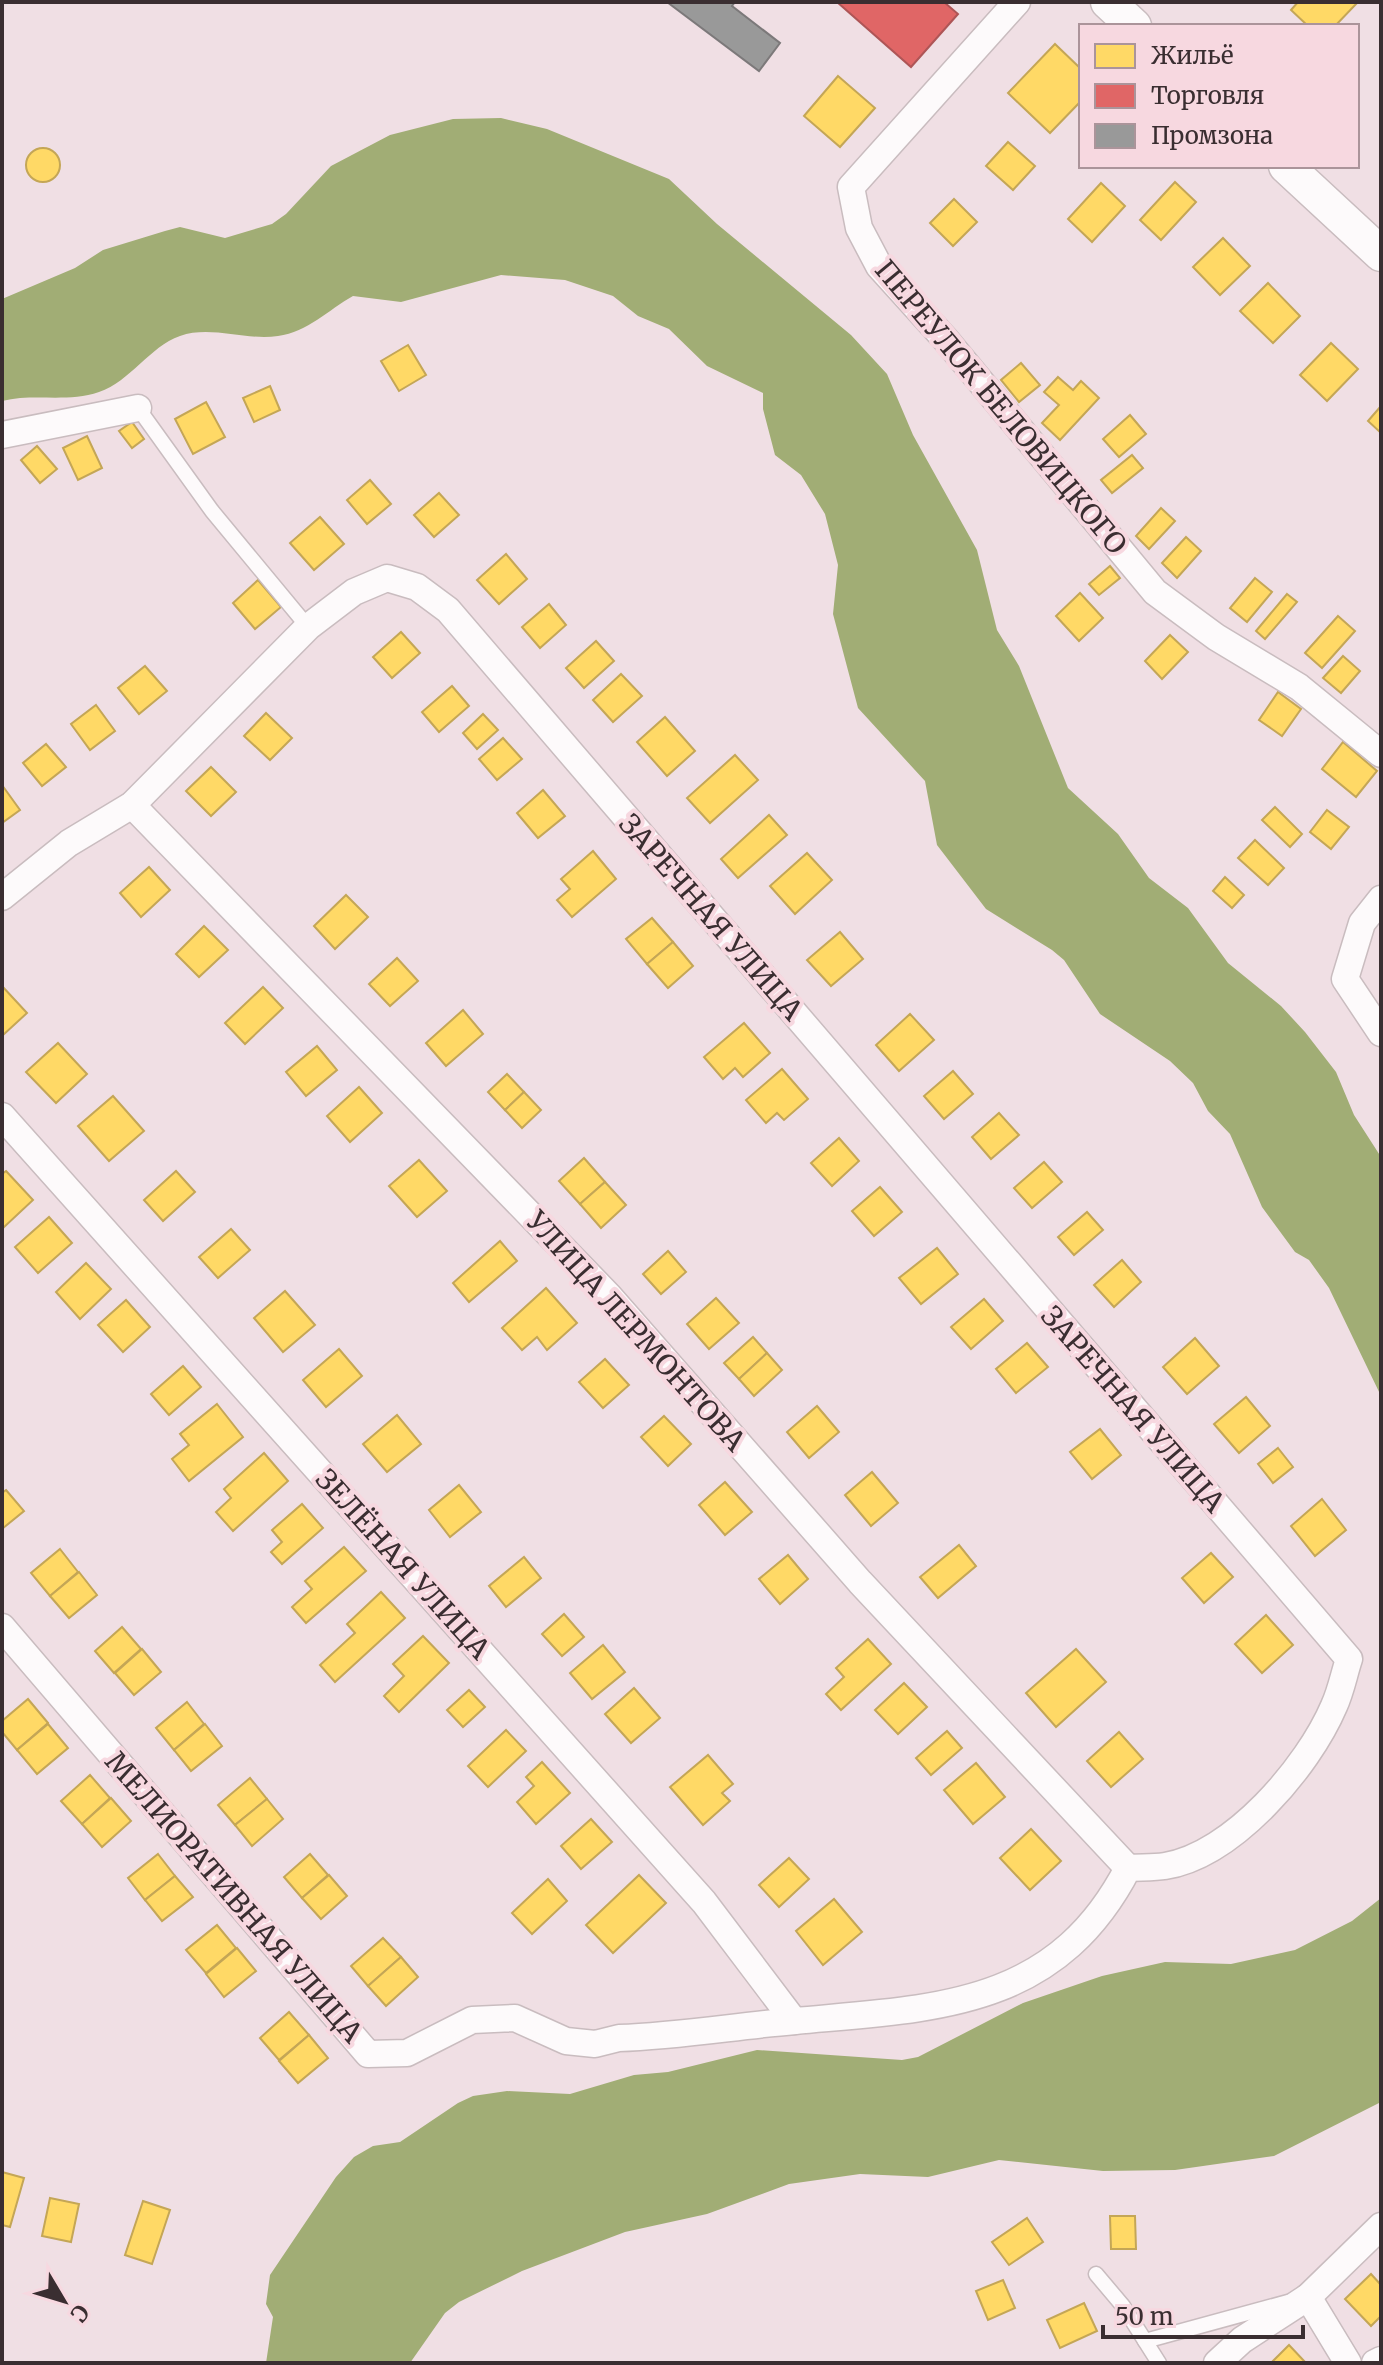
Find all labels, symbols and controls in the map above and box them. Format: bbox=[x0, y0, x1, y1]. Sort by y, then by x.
legend bbox=[1079, 24, 1359, 168]
text: Жильё bbox=[1151, 40, 1234, 71]
text: Торговля bbox=[1151, 80, 1264, 111]
text: Промзона bbox=[1151, 120, 1273, 151]
street label: ПЕРЕУЛОК БЕЛОВИЦКОГО bbox=[867, 252, 1135, 562]
street label: ЗАРЕЧНАЯ УЛИЦА bbox=[611, 806, 811, 1028]
street label: УЛИЦА ЛЕРМОНТОВА bbox=[518, 1203, 753, 1459]
street label: ЗАРЕЧНАЯ УЛИЦА bbox=[1033, 1298, 1233, 1520]
street label: ЗЕЛЁНАЯ УЛИЦА bbox=[308, 1462, 498, 1667]
street label: МЕЛИОРАТИВНАЯ УЛИЦА bbox=[98, 1744, 370, 2050]
north arrow bbox=[24, 2261, 104, 2341]
scale bar bbox=[1103, 2289, 1303, 2339]
text: С bbox=[64, 2299, 95, 2328]
text: 50 m bbox=[1115, 2301, 1174, 2332]

